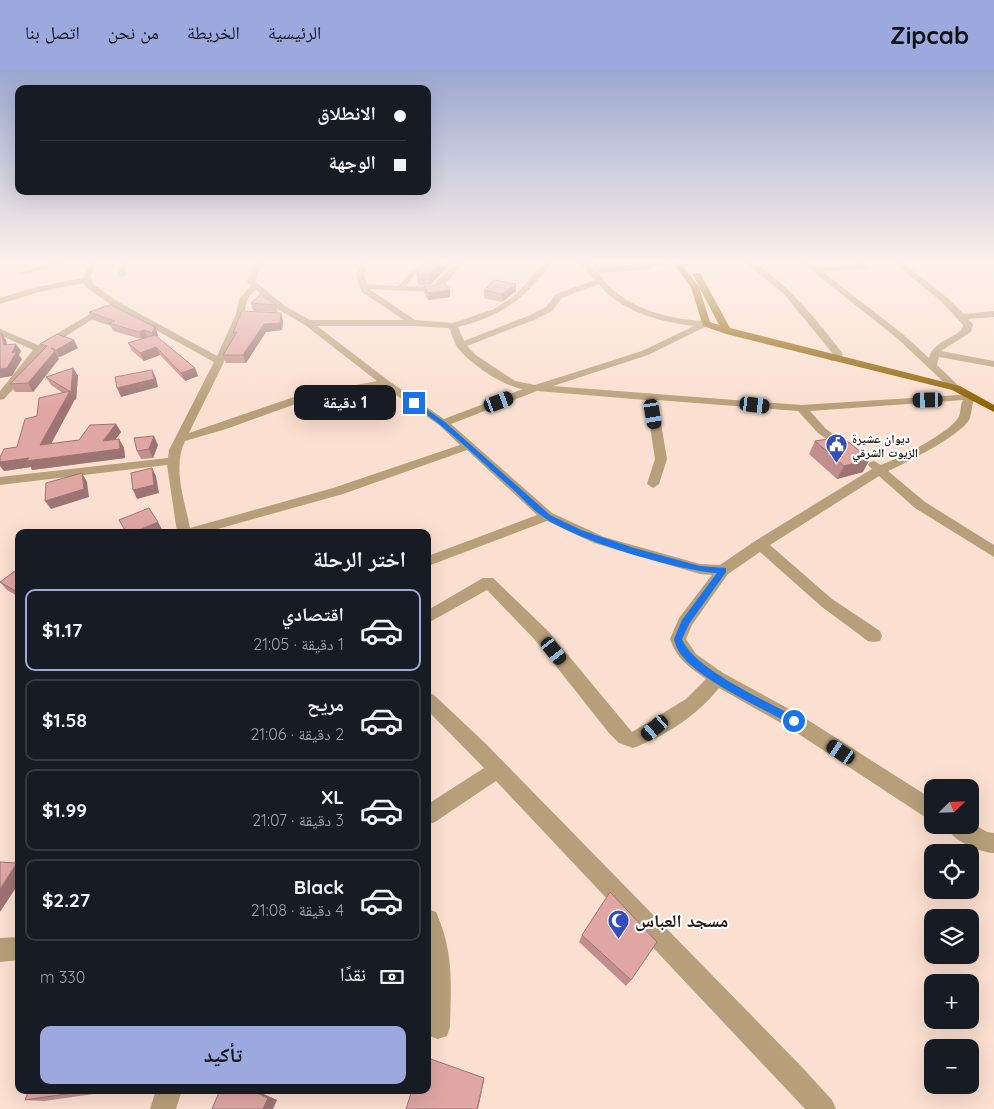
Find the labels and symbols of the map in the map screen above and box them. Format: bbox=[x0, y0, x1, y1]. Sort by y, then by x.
callout: 1 دقيقة bbox=[294, 386, 396, 420]
car bbox=[482, 390, 515, 414]
route end bbox=[403, 392, 425, 414]
car bbox=[912, 392, 943, 408]
car bbox=[739, 396, 770, 414]
car bbox=[643, 398, 662, 430]
place label: ديوان عشيرة الزيوت الشرقي bbox=[852, 431, 918, 462]
public building icon: ديوان عشيرة الزيوت الشرقي bbox=[824, 433, 848, 464]
car bbox=[538, 635, 569, 667]
route start bbox=[783, 710, 805, 732]
car bbox=[638, 712, 671, 744]
car bbox=[824, 737, 857, 767]
north arrow bbox=[924, 779, 979, 834]
mosque icon: مسجد العباس bbox=[607, 908, 631, 939]
place label: مسجد العباس bbox=[635, 909, 728, 932]

